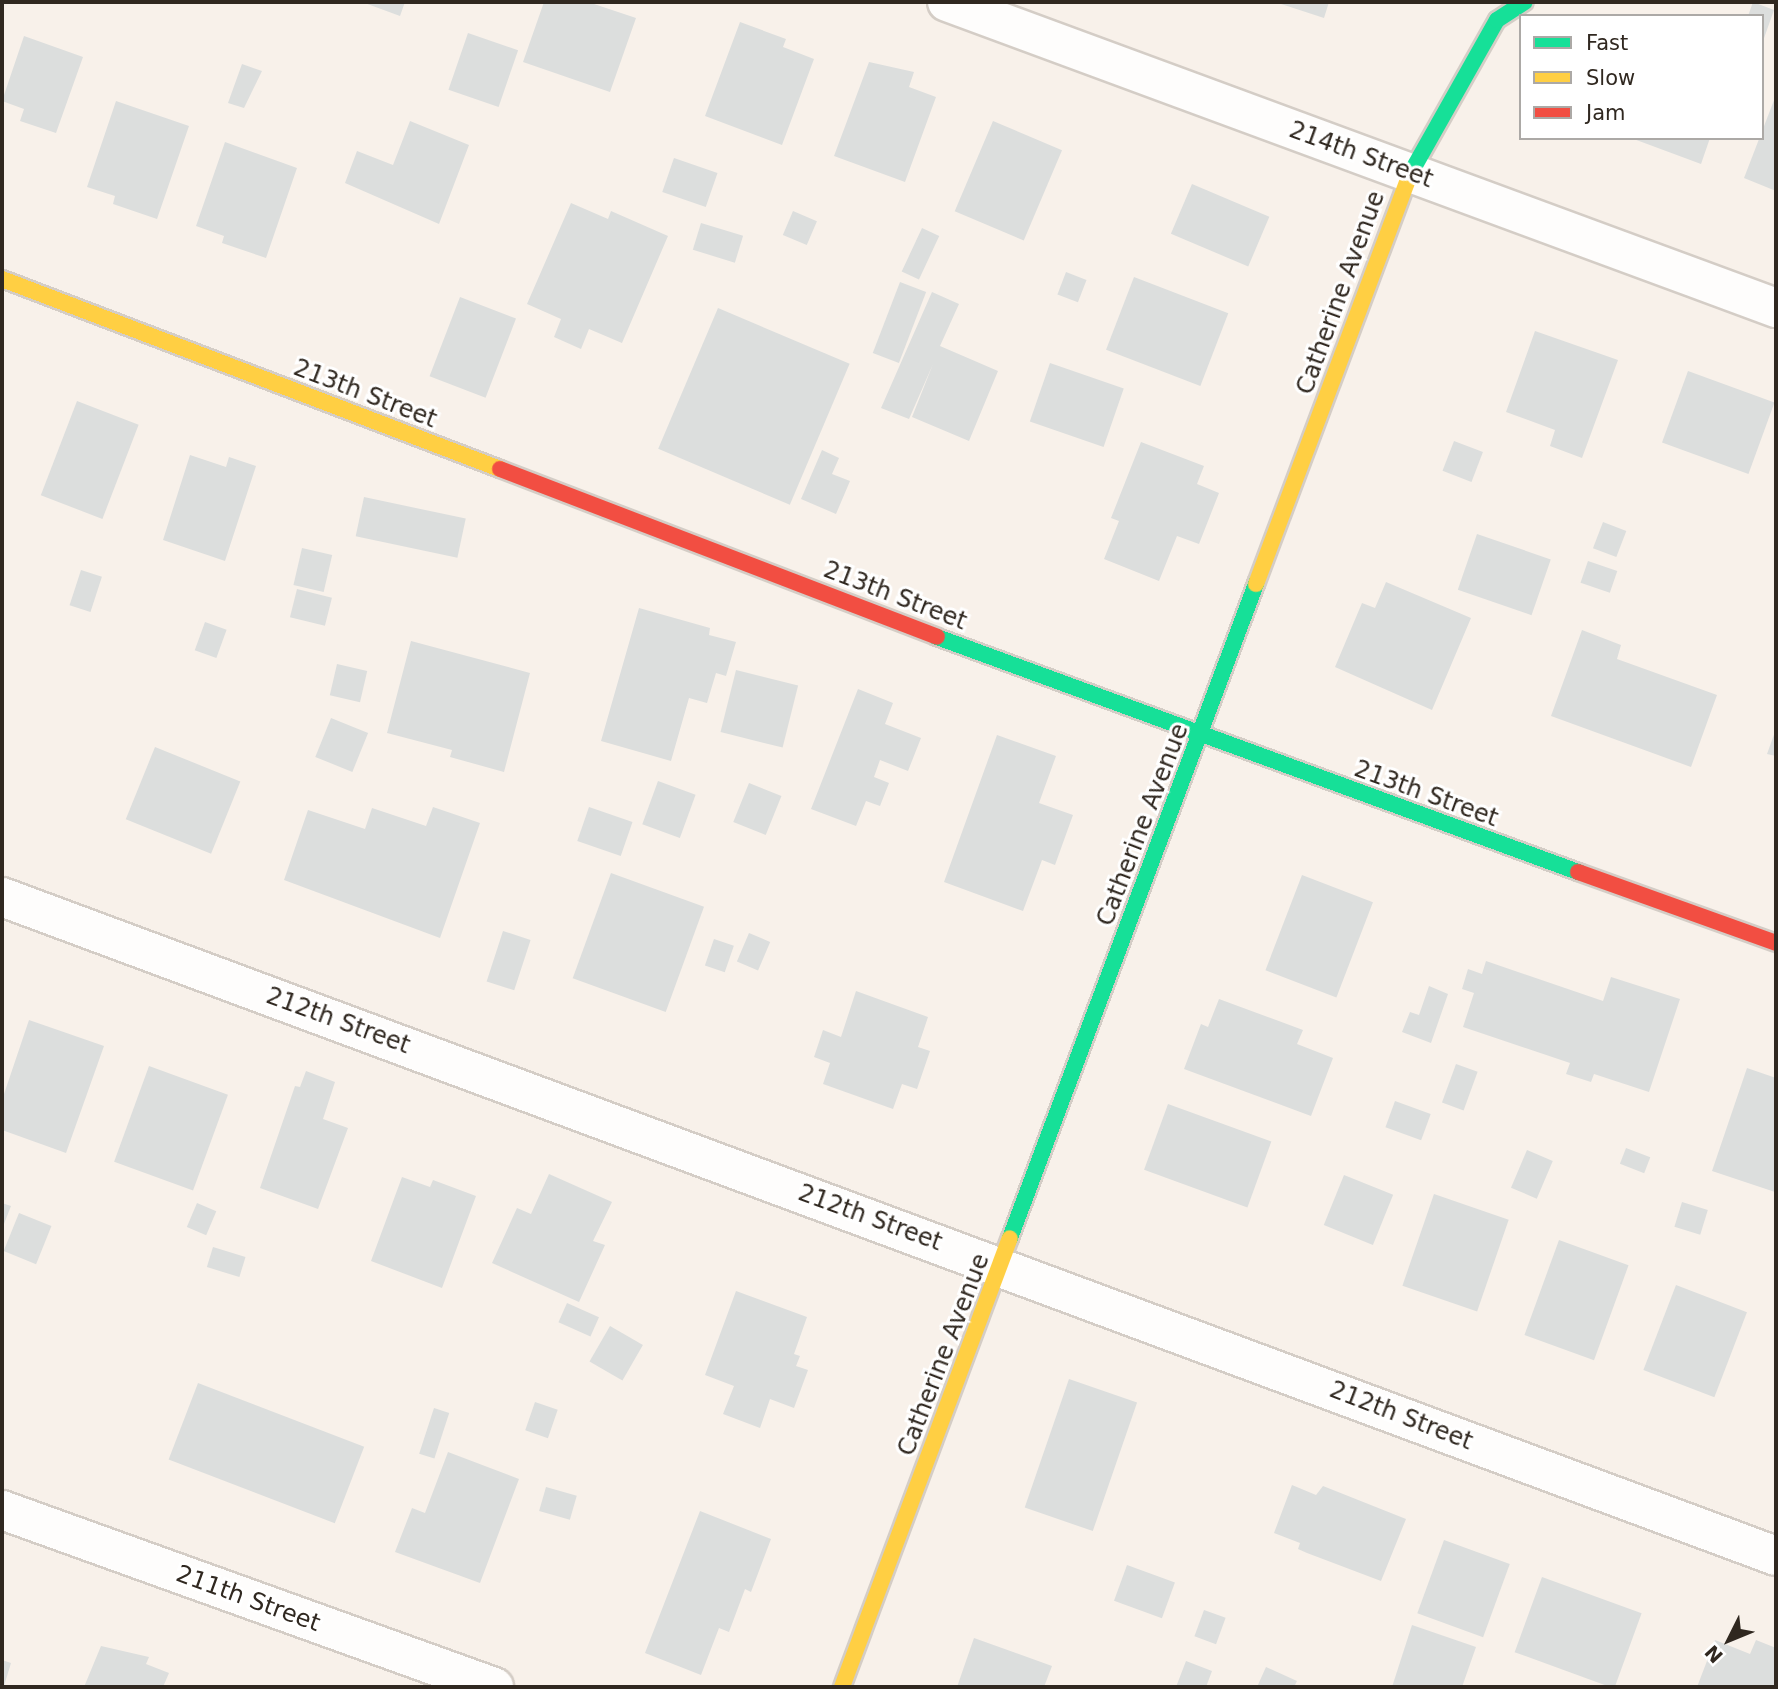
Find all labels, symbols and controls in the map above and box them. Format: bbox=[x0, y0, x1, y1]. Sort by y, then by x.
legend bbox=[1519, 14, 1764, 140]
text: Fast bbox=[1586, 31, 1628, 55]
text: Slow bbox=[1586, 66, 1635, 90]
text: Jam bbox=[1586, 101, 1626, 125]
street label: 214th Street bbox=[1285, 116, 1437, 194]
street label: Catherine Avenue bbox=[1291, 187, 1391, 399]
street label: 213th Street bbox=[289, 354, 441, 434]
street label: 213th Street bbox=[819, 556, 971, 636]
street label: Catherine Avenue bbox=[1091, 720, 1195, 930]
street label: 213th Street bbox=[1350, 755, 1502, 833]
street label: 212th Street bbox=[262, 982, 414, 1060]
street label: 212th Street bbox=[794, 1179, 946, 1257]
street label: Catherine Avenue bbox=[892, 1250, 996, 1460]
street label: 212th Street bbox=[1325, 1376, 1477, 1456]
street label: 211th Street bbox=[172, 1560, 324, 1638]
north arrow bbox=[1694, 1605, 1764, 1675]
text: N bbox=[1700, 1641, 1727, 1668]

